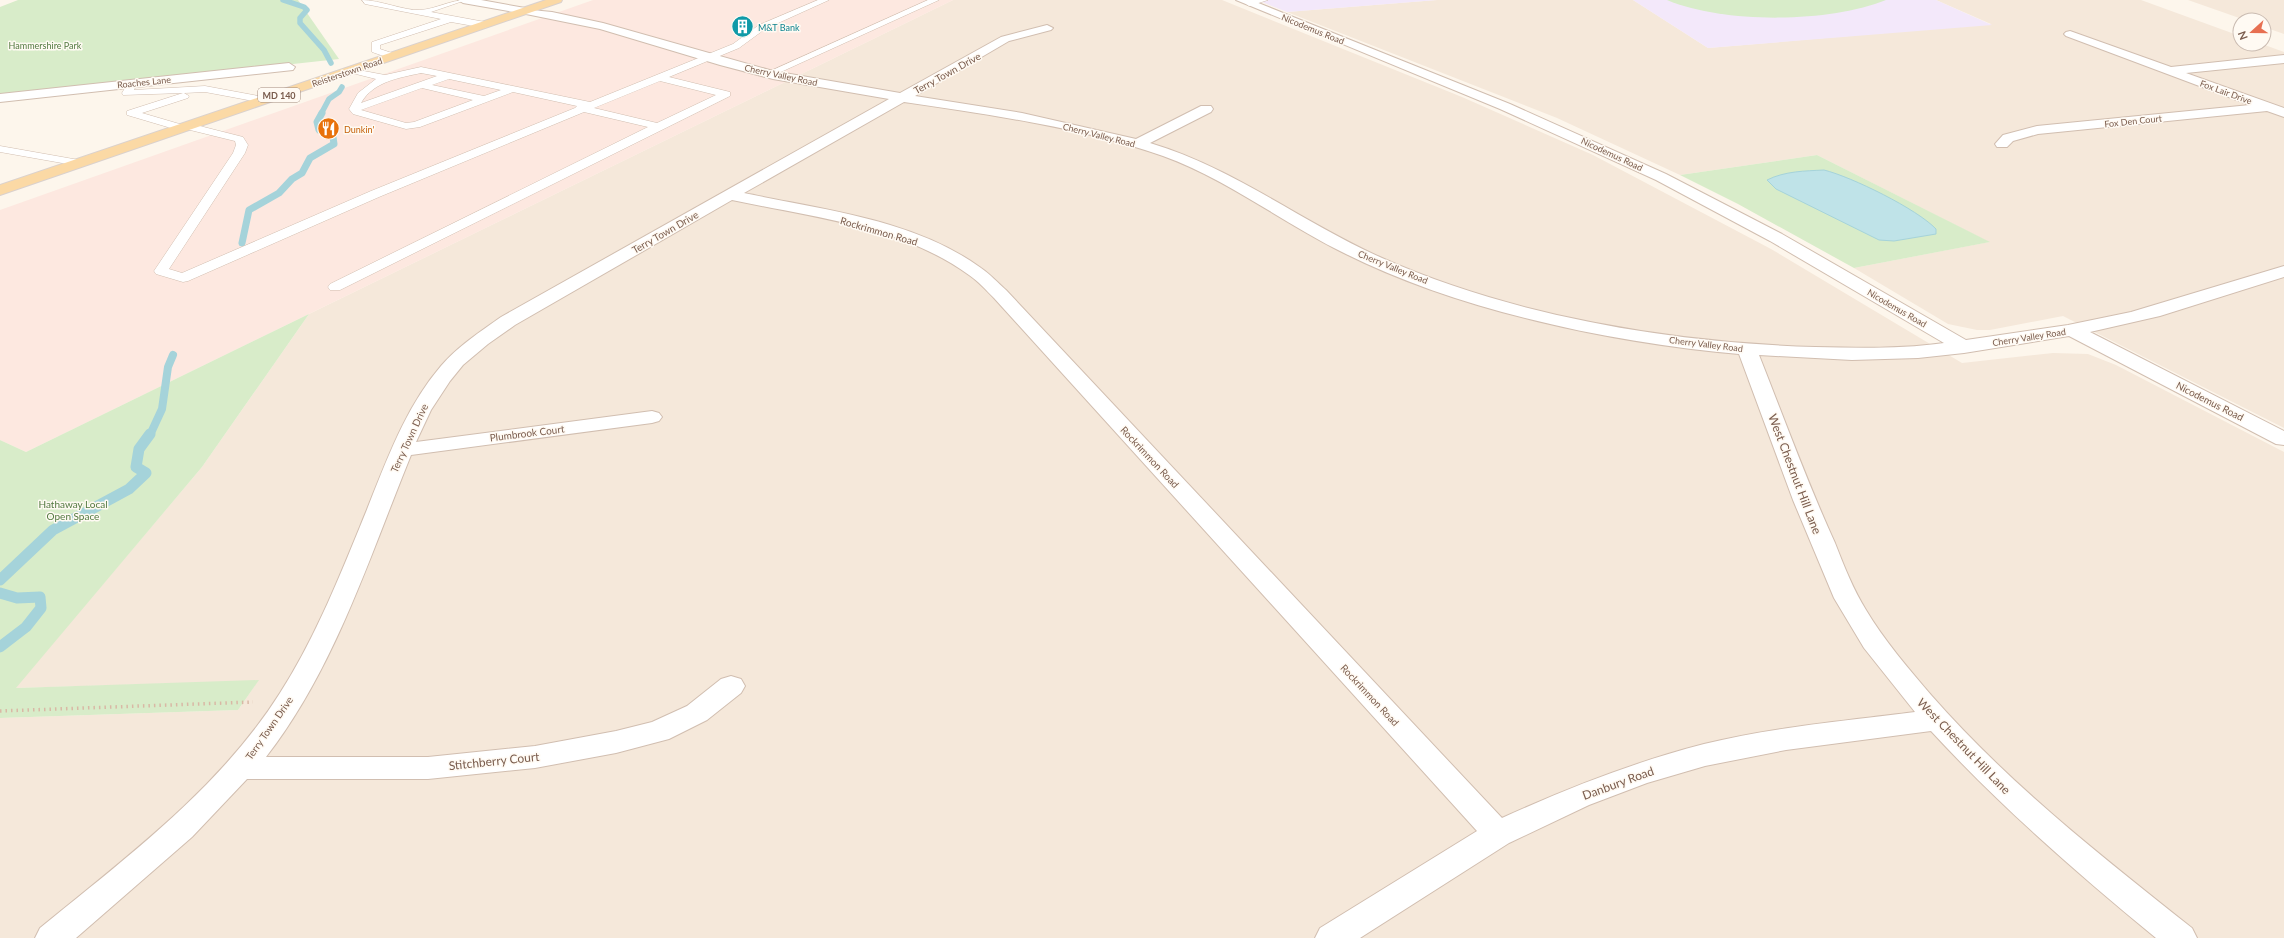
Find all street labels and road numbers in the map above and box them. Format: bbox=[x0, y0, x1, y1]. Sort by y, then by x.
street label: Nicodemus Road bbox=[1280, 11, 1346, 47]
street label: Terry Town Drive bbox=[911, 50, 983, 96]
street label: Reisterstown Road bbox=[310, 55, 384, 89]
street label: Cherry Valley Road bbox=[744, 62, 818, 88]
street label: Roaches Lane bbox=[117, 74, 172, 90]
street label: Fox Lair Drive bbox=[2199, 78, 2254, 107]
road number: MD 140 bbox=[258, 88, 300, 102]
street label: Fox Den Court bbox=[2104, 112, 2163, 129]
street label: Cherry Valley Road bbox=[1062, 121, 1136, 149]
street label: Nicodemus Road bbox=[1579, 135, 1645, 173]
street label: Terry Town Drive bbox=[630, 208, 700, 256]
street label: Rockrimmon Road bbox=[839, 214, 919, 248]
street label: Cherry Valley Road bbox=[1357, 248, 1429, 286]
street label: Nicodemus Road bbox=[1865, 287, 1929, 329]
street label: Cherry Valley Road bbox=[1991, 326, 2067, 348]
street label: Cherry Valley Road bbox=[1668, 334, 1744, 354]
street label: Nicodemus Road bbox=[2174, 379, 2246, 423]
street label: Terry Town Drive bbox=[388, 402, 430, 474]
street label: West Chestnut Hill Lane bbox=[1765, 412, 1825, 536]
street label: Plumbrook Court bbox=[489, 422, 565, 444]
street label: Rockrimmon Road bbox=[1118, 424, 1182, 490]
street label: Rockrimmon Road bbox=[1338, 662, 1402, 728]
street label: Terry Town Drive bbox=[243, 694, 295, 762]
street label: West Chestnut Hill Lane bbox=[1914, 695, 2014, 797]
street label: Stitchberry Court bbox=[448, 749, 541, 773]
street label: Danbury Road bbox=[1580, 763, 1656, 803]

